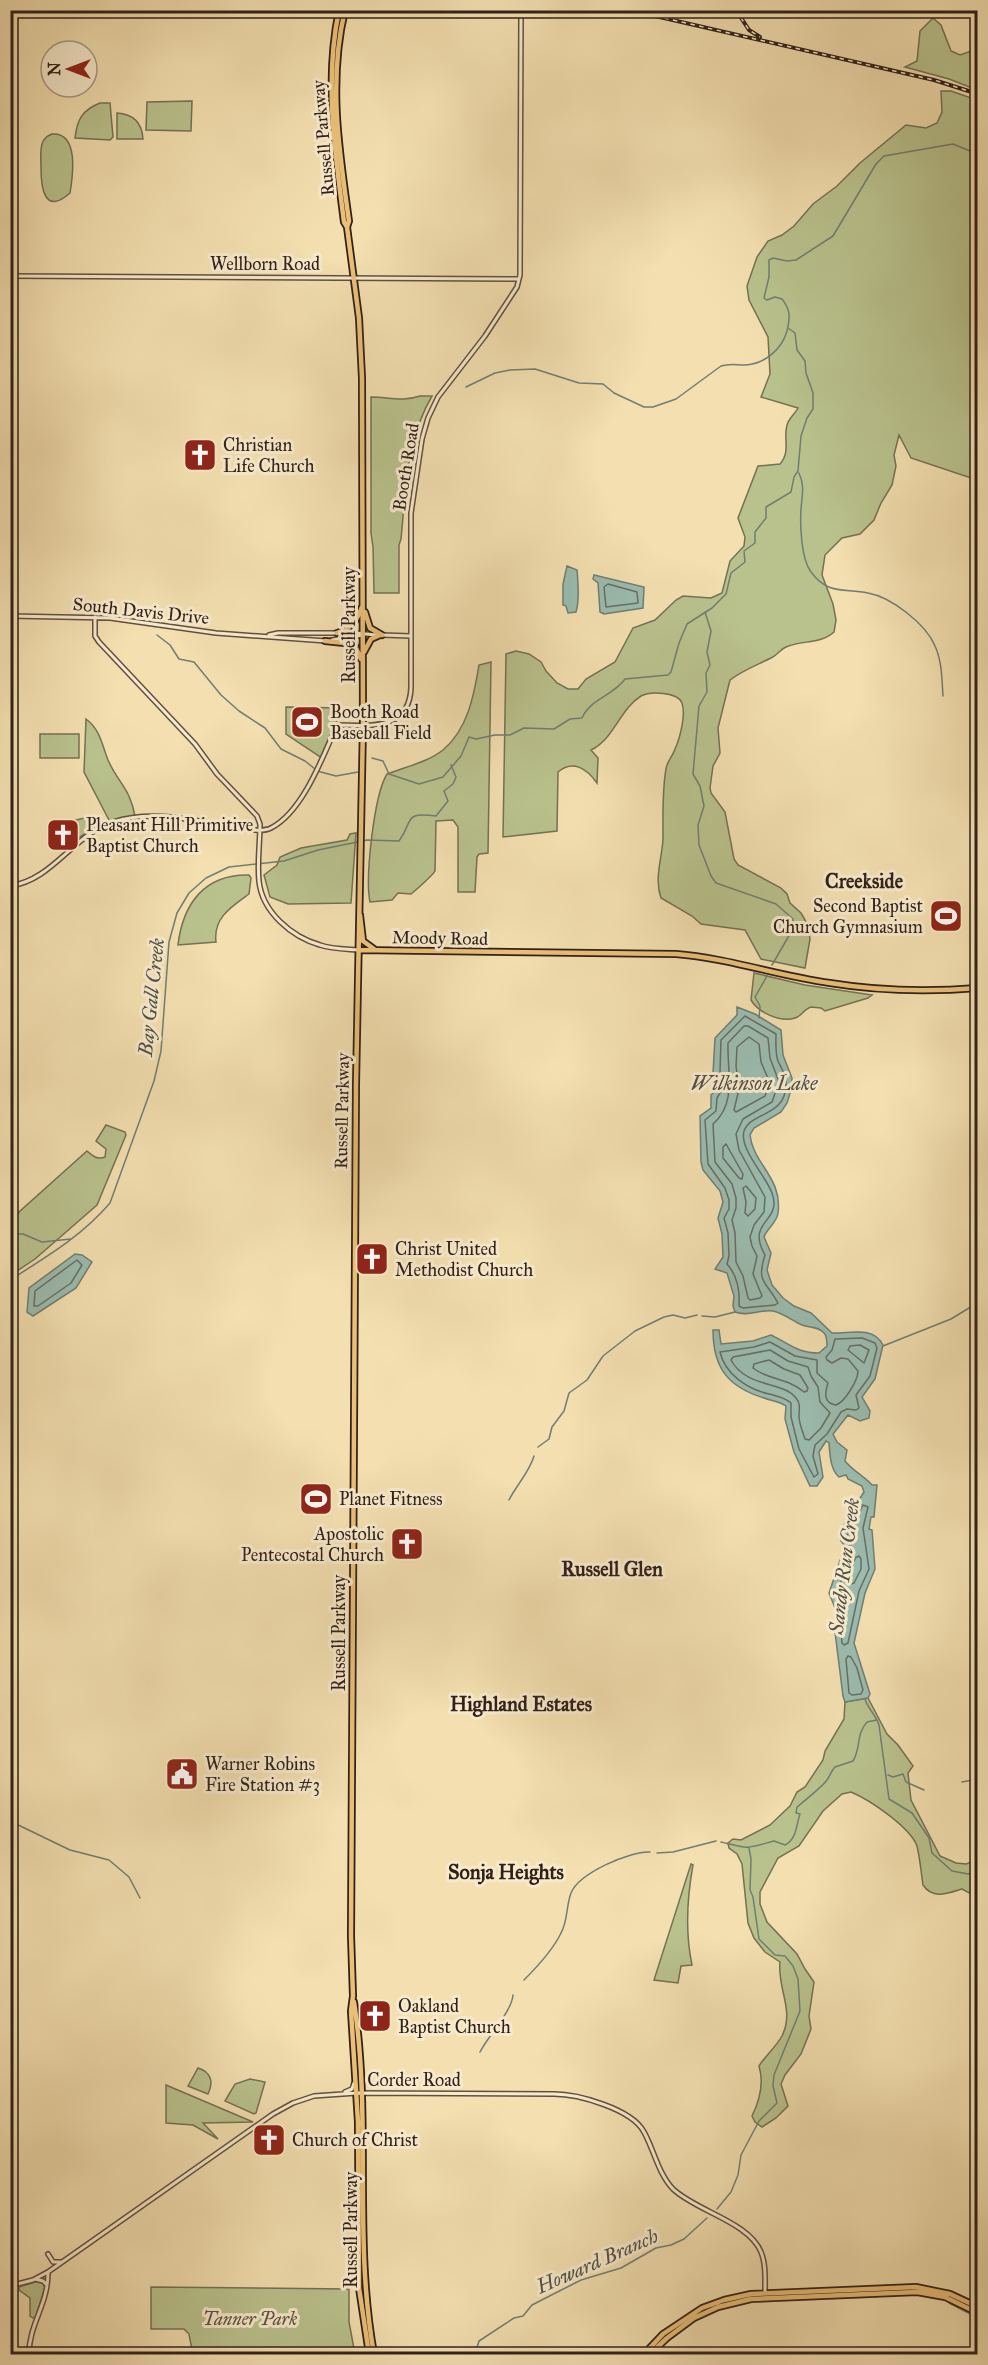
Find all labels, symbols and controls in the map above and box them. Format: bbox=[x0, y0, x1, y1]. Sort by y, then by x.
north arrow bbox=[39, 39, 99, 99]
text: N bbox=[45, 62, 64, 76]
street label: Russell Parkway bbox=[307, 78, 339, 197]
street label: Wellborn Road bbox=[210, 253, 320, 275]
street label: Booth Road bbox=[388, 421, 424, 513]
place label: Christian Life Church bbox=[223, 434, 315, 477]
church icon: Christian Life Church bbox=[182, 437, 218, 473]
street label: Russell Parkway bbox=[338, 566, 360, 683]
street label: South Davis Drive bbox=[72, 593, 210, 629]
place label: Booth Road Baseball Field bbox=[330, 701, 432, 744]
sports icon: Booth Road Baseball Field bbox=[289, 704, 325, 740]
place label: Pleasant Hill Primitive Baptist Church bbox=[86, 814, 253, 857]
church icon: Pleasant Hill Primitive Baptist Church bbox=[45, 817, 81, 853]
district label: Creekside bbox=[825, 869, 904, 893]
place label: Second Baptist Church Gymnasium bbox=[773, 895, 924, 938]
sports icon: Second Baptist Church Gymnasium bbox=[928, 898, 964, 934]
street label: Moody Road bbox=[392, 926, 488, 950]
water label: Bay Gall Creek bbox=[133, 937, 169, 1058]
street label: Russell Parkway bbox=[330, 1052, 354, 1169]
water label: Wilkinson Lake bbox=[691, 1071, 818, 1095]
place label: Christ United Methodist Church bbox=[395, 1238, 533, 1281]
church icon: Christ United Methodist Church bbox=[354, 1241, 390, 1277]
sports icon: Planet Fitness bbox=[298, 1481, 334, 1517]
place label: Planet Fitness bbox=[339, 1488, 443, 1510]
water label: Sandy Run Creek bbox=[824, 1496, 864, 1636]
place label: Apostolic Pentecostal Church bbox=[241, 1523, 384, 1566]
church icon: Apostolic Pentecostal Church bbox=[389, 1526, 425, 1562]
district label: Russell Glen bbox=[561, 1557, 663, 1581]
street label: Russell Parkway bbox=[328, 1574, 350, 1691]
district label: Highland Estates bbox=[450, 1692, 593, 1717]
place label: Warner Robins Fire Station #3 bbox=[205, 1753, 320, 1796]
public building icon: Warner Robins Fire Station #3 bbox=[164, 1756, 200, 1792]
district label: Sonja Heights bbox=[448, 1860, 565, 1885]
place label: Oakland Baptist Church bbox=[398, 1995, 511, 2038]
church icon: Oakland Baptist Church bbox=[357, 1998, 393, 2034]
street label: Corder Road bbox=[367, 2069, 461, 2091]
church icon: Church of Christ bbox=[251, 2122, 287, 2158]
place label: Church of Christ bbox=[292, 2129, 419, 2151]
street label: Russell Parkway bbox=[340, 2171, 362, 2288]
water label: Howard Branch bbox=[531, 2223, 662, 2299]
park label: Tanner Park bbox=[203, 2308, 297, 2330]

